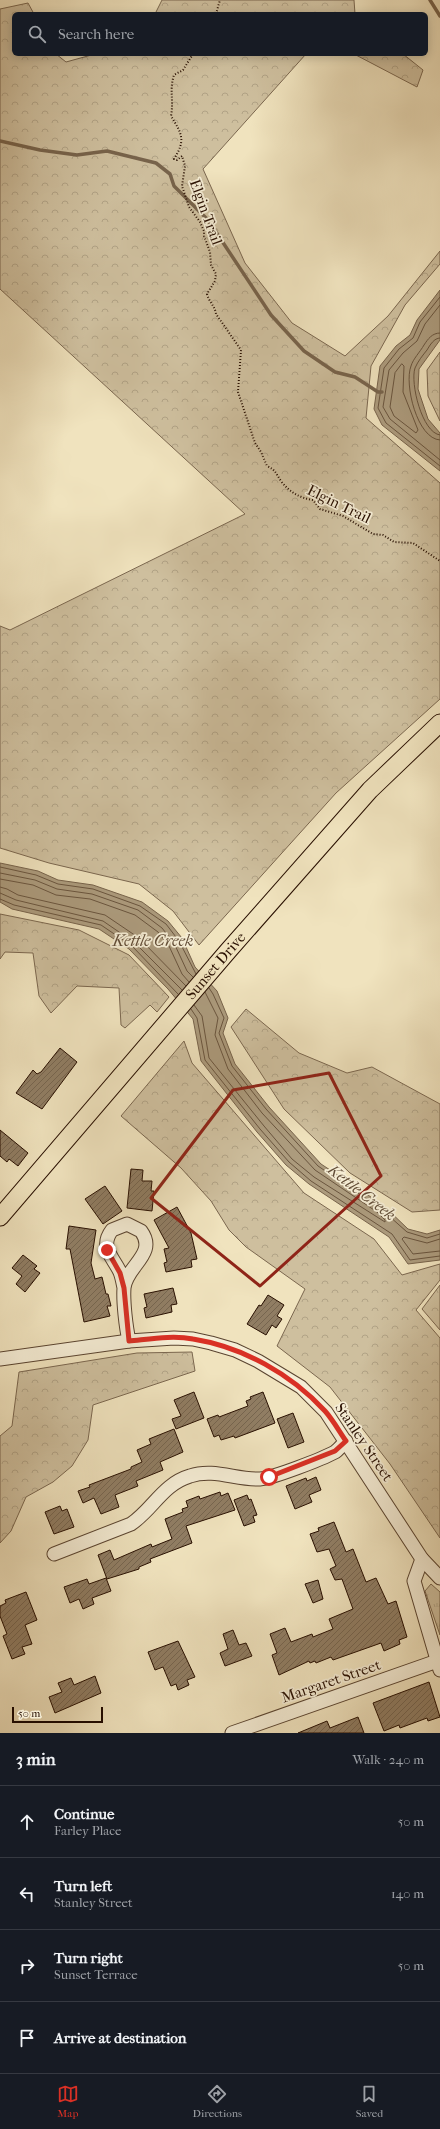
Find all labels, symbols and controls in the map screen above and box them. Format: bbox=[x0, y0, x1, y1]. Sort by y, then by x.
search box bbox=[12, 12, 428, 56]
icon: search bbox=[26, 23, 48, 45]
text: Search here bbox=[58, 25, 134, 43]
street label: Elgin Trail bbox=[186, 177, 226, 247]
street label: Elgin Trail bbox=[304, 481, 374, 527]
street label: Sunset Drive bbox=[182, 928, 250, 1003]
water label: Kettle Creek bbox=[112, 931, 193, 950]
water label: Kettle Creek bbox=[324, 1159, 400, 1224]
route end bbox=[98, 1241, 116, 1259]
street label: Stanley Street bbox=[331, 1399, 397, 1485]
route start bbox=[260, 1468, 278, 1486]
street label: Margaret Street bbox=[279, 1655, 384, 1706]
scale bar bbox=[12, 1705, 103, 1724]
text: 50 m bbox=[18, 1707, 40, 1720]
text: 3 min bbox=[16, 1749, 56, 1769]
text: Walk · 240 m bbox=[352, 1752, 424, 1767]
text: Continue bbox=[54, 1805, 114, 1823]
icon: ahead bbox=[16, 1811, 38, 1833]
text: 50 m bbox=[398, 1814, 424, 1829]
text: Farley Place bbox=[54, 1823, 121, 1838]
text: Turn left bbox=[54, 1877, 112, 1895]
icon: left bbox=[16, 1883, 38, 1905]
text: 140 m bbox=[391, 1886, 424, 1901]
text: Stanley Street bbox=[54, 1895, 133, 1910]
text: Turn right bbox=[54, 1949, 123, 1967]
icon: right bbox=[16, 1955, 38, 1977]
text: 50 m bbox=[398, 1958, 424, 1973]
text: Sunset Terrace bbox=[54, 1967, 138, 1982]
icon: arrive bbox=[16, 2027, 38, 2049]
text: Arrive at destination bbox=[54, 2029, 186, 2047]
tab: Map bbox=[57, 2083, 79, 2120]
tab: Directions bbox=[193, 2083, 242, 2120]
tab: Saved bbox=[356, 2083, 383, 2120]

